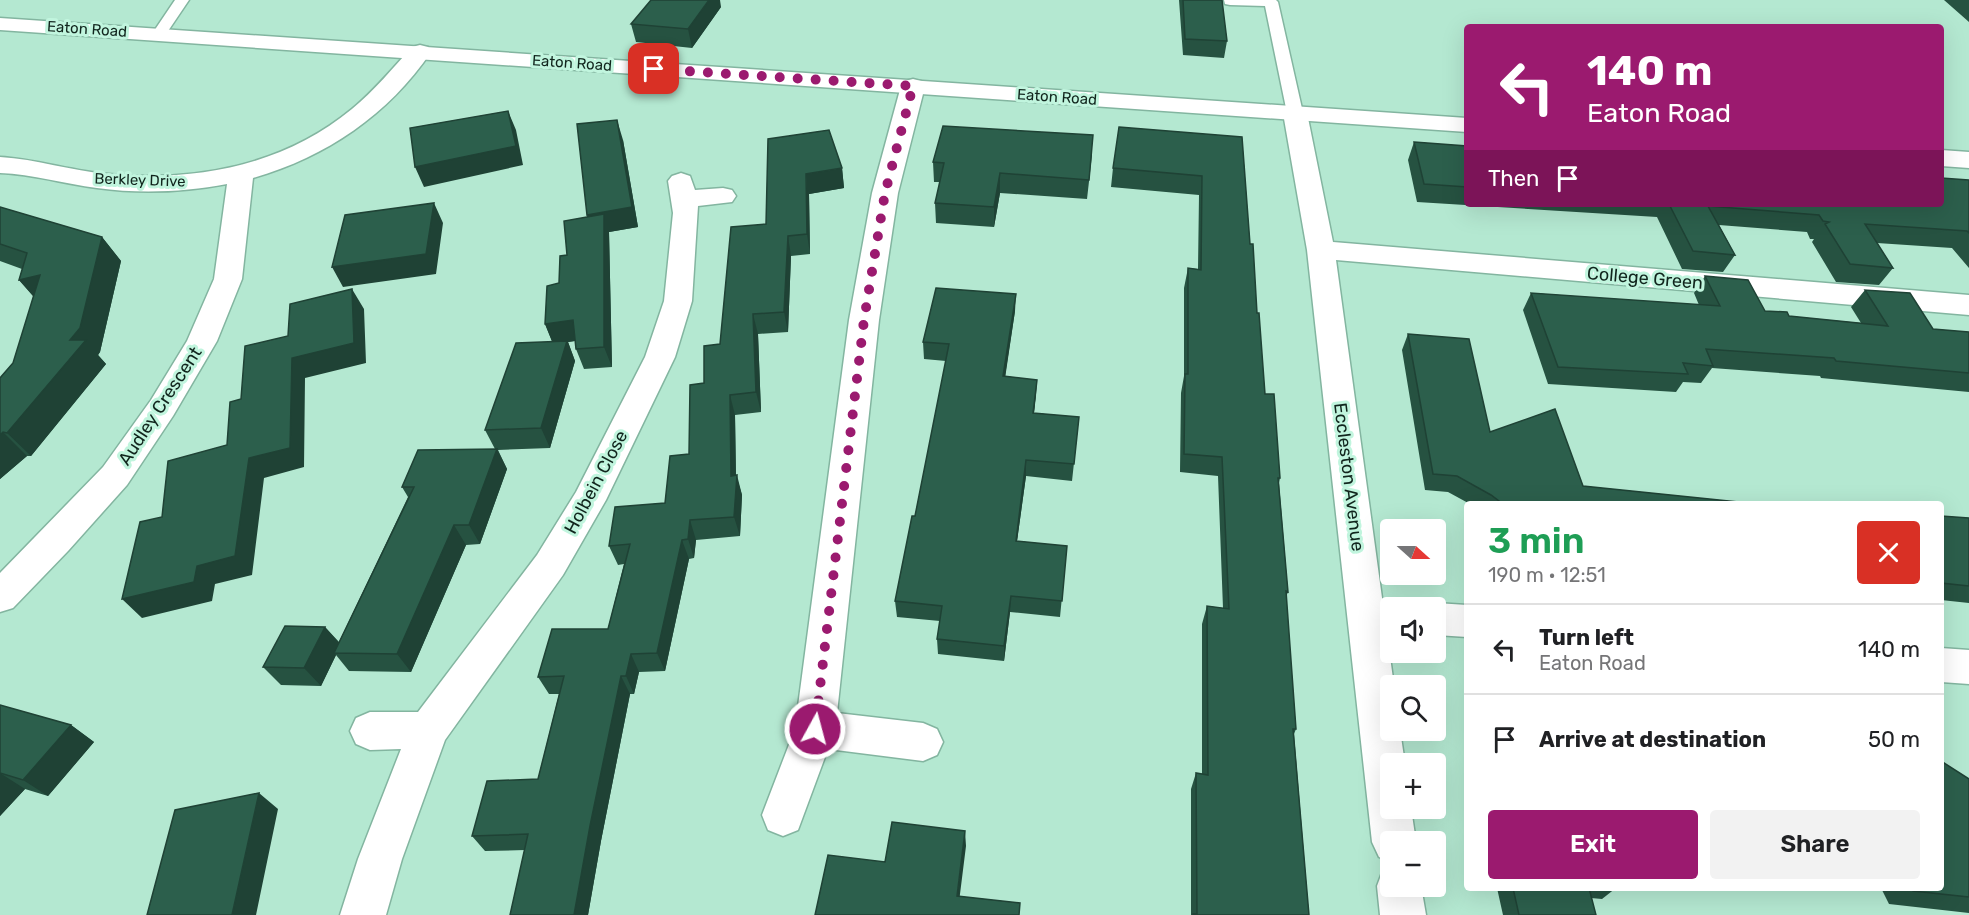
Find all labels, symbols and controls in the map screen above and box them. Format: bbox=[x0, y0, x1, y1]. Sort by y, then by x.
street label: Eaton Road bbox=[46, 17, 128, 41]
pin bbox=[628, 43, 679, 94]
text: 140 m bbox=[1587, 46, 1713, 96]
icon: left bbox=[1488, 48, 1566, 126]
street label: Eaton Road bbox=[531, 51, 613, 75]
icon: arrive bbox=[637, 52, 670, 85]
street label: Eaton Road bbox=[1016, 85, 1098, 109]
text: Eaton Road bbox=[1587, 97, 1731, 129]
icon: arrive bbox=[1551, 162, 1584, 195]
text: Then bbox=[1488, 165, 1539, 192]
street label: Berkley Drive bbox=[94, 169, 186, 191]
street label: College Green bbox=[1586, 262, 1704, 294]
street label: Audley Crescent bbox=[113, 342, 207, 470]
street label: Eccleston Avenue bbox=[1329, 401, 1369, 553]
street label: Holbein Close bbox=[560, 427, 632, 537]
north arrow bbox=[1380, 519, 1446, 585]
map controls bbox=[1380, 519, 1446, 897]
text: 3 min bbox=[1488, 519, 1585, 562]
button: close bbox=[1857, 521, 1920, 584]
text: 190 m · 12:51 bbox=[1488, 563, 1606, 587]
button: sound bbox=[1380, 597, 1446, 663]
text: Turn left bbox=[1539, 624, 1634, 651]
icon: left bbox=[1488, 633, 1521, 666]
text: 140 m bbox=[1858, 636, 1920, 663]
text: Eaton Road bbox=[1539, 651, 1646, 675]
button: search bbox=[1380, 675, 1446, 741]
position arrow bbox=[783, 697, 847, 761]
icon: arrive bbox=[1488, 723, 1521, 756]
text: Arrive at destination bbox=[1539, 726, 1766, 753]
text: 50 m bbox=[1868, 726, 1920, 753]
button: + bbox=[1380, 753, 1446, 819]
button: Exit bbox=[1488, 810, 1698, 879]
button: Share bbox=[1710, 810, 1920, 879]
button: − bbox=[1380, 831, 1446, 897]

